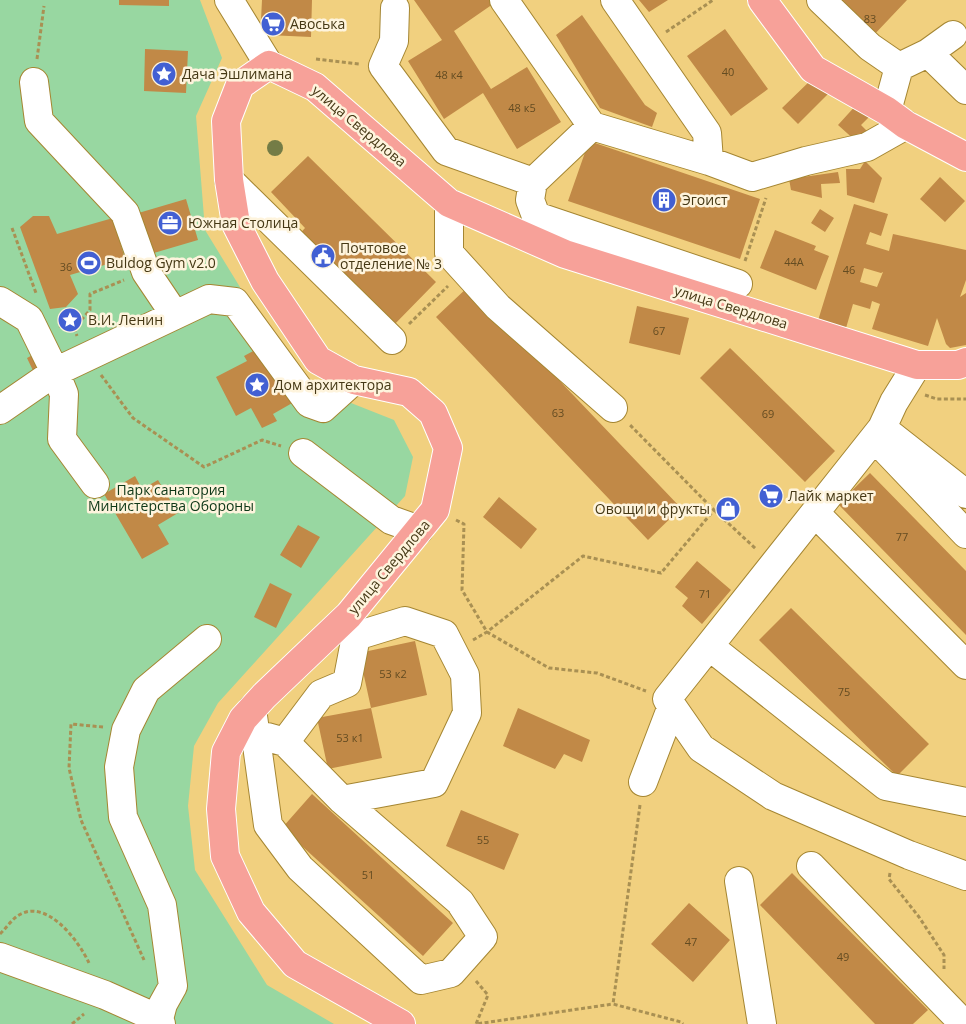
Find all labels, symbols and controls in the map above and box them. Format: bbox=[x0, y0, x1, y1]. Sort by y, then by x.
supermarket icon: Авоська bbox=[260, 11, 286, 37]
house number: 83 bbox=[864, 11, 876, 26]
place label: Авоська bbox=[290, 14, 345, 33]
place icon: Дача Эшлимана bbox=[151, 61, 177, 87]
place label: Дача Эшлимана bbox=[182, 64, 292, 83]
house number: 40 bbox=[722, 64, 734, 79]
house number: 48 к4 bbox=[435, 67, 463, 82]
street label: улица Свердлова bbox=[308, 81, 411, 171]
house number: 48 к5 bbox=[508, 100, 536, 115]
building icon: Эгоист bbox=[651, 187, 677, 213]
place label: Эгоист bbox=[682, 190, 728, 209]
office icon: Южная Столица bbox=[157, 210, 183, 236]
place label: Южная Столица bbox=[188, 213, 298, 232]
place label: Почтовое отделение № 3 bbox=[340, 238, 442, 273]
public building icon: Почтовое отделение № 3 bbox=[310, 243, 336, 269]
sports icon: Buldog Gym v2.0 bbox=[76, 250, 102, 276]
place label: Buldog Gym v2.0 bbox=[106, 253, 216, 272]
house number: 44А bbox=[784, 254, 804, 269]
house number: 36 bbox=[60, 259, 72, 274]
house number: 46 bbox=[843, 262, 855, 277]
street label: улица Свердлова bbox=[672, 280, 790, 333]
place icon: В.И. Ленин bbox=[57, 307, 83, 333]
place label: В.И. Ленин bbox=[88, 310, 163, 329]
house number: 67 bbox=[653, 323, 665, 338]
place icon: Дом архитектора bbox=[244, 372, 270, 398]
place label: Дом архитектора bbox=[274, 375, 392, 394]
house number: 63 bbox=[552, 405, 564, 420]
house number: 69 bbox=[762, 406, 774, 421]
park label: Парк санатория Министерства Обороны bbox=[88, 480, 254, 515]
supermarket icon: Лайк маркет bbox=[758, 483, 784, 509]
place label: Лайк маркет bbox=[788, 486, 874, 505]
shop icon: Овощи и фрукты bbox=[715, 496, 741, 522]
place label: Овощи и фрукты bbox=[595, 499, 710, 518]
street label: улица Свердлова bbox=[344, 515, 434, 618]
house number: 77 bbox=[896, 529, 908, 544]
house number: 71 bbox=[699, 586, 711, 601]
house number: 53 к2 bbox=[379, 666, 407, 681]
house number: 75 bbox=[838, 684, 850, 699]
house number: 53 к1 bbox=[336, 730, 364, 745]
house number: 55 bbox=[477, 832, 489, 847]
house number: 51 bbox=[362, 867, 374, 882]
house number: 47 bbox=[685, 934, 697, 949]
house number: 49 bbox=[837, 949, 849, 964]

